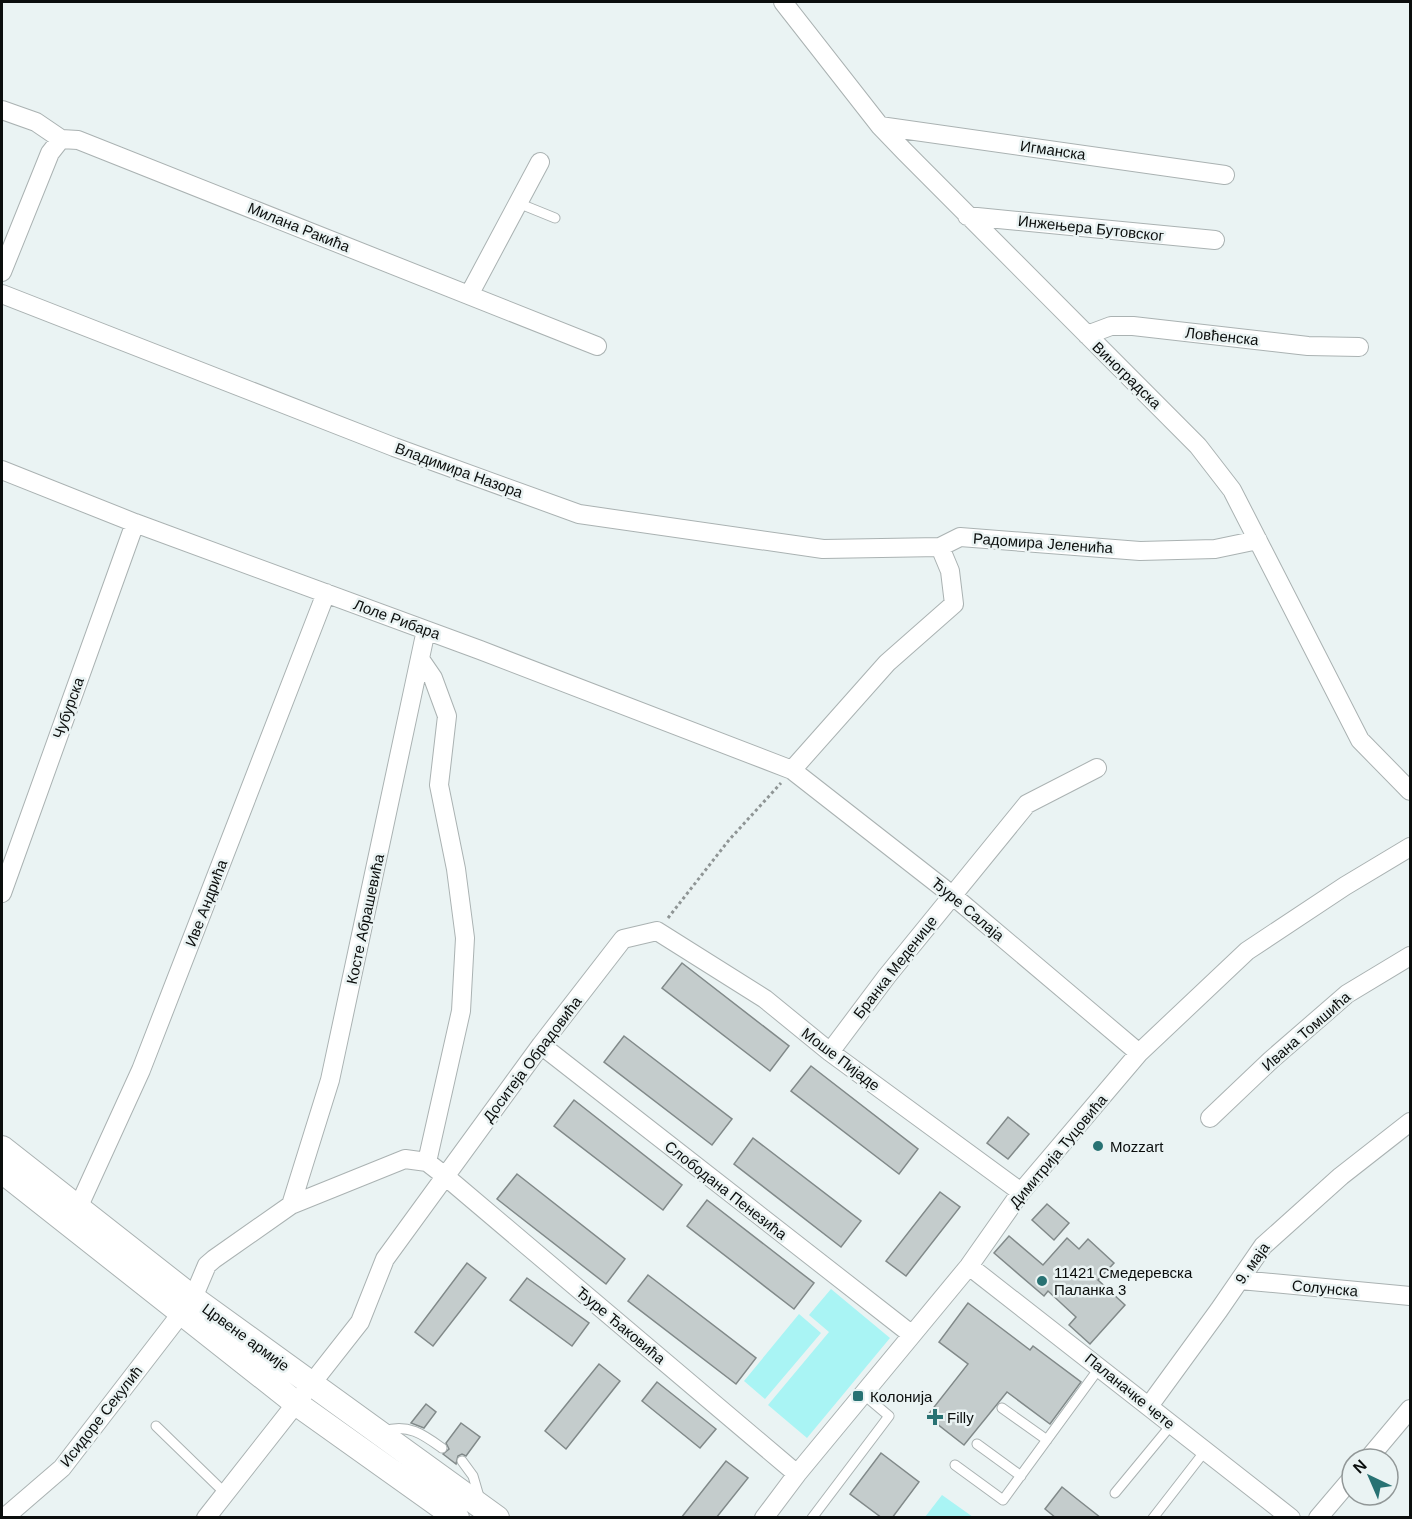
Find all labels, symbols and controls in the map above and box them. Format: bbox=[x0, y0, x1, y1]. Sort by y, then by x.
street label: Игманска bbox=[1019, 137, 1087, 163]
street label: Милана Ракића bbox=[246, 199, 353, 255]
street label: Инжењера Бутовског bbox=[1017, 212, 1165, 244]
street label: Ловћенска bbox=[1184, 324, 1260, 348]
street label: Виноградска bbox=[1089, 338, 1165, 412]
street label: Владимира Назора bbox=[393, 439, 526, 501]
street label: Радомира Јеленића bbox=[972, 530, 1114, 556]
street label: Лоле Рибара bbox=[351, 595, 443, 643]
street label: Чубурска bbox=[49, 674, 87, 741]
street label: Косте Абрашевића bbox=[343, 852, 387, 986]
street label: Иве Андрића bbox=[182, 857, 231, 949]
street label: Ђуре Салаја bbox=[928, 874, 1008, 945]
street label: Бранка Меденице bbox=[850, 912, 940, 1022]
street label: Ивана Томшића bbox=[1258, 988, 1354, 1074]
street label: Доситеја Обрадовића bbox=[479, 992, 585, 1125]
street label: Моше Пијаде bbox=[799, 1024, 883, 1094]
street label: Димитрија Туцовића bbox=[1006, 1091, 1111, 1211]
street label: Слободана Пенезића bbox=[662, 1137, 791, 1243]
place label: Mozzart bbox=[1110, 1138, 1164, 1155]
marker: Mozzart bbox=[1091, 1139, 1105, 1153]
street label: 9. маја bbox=[1231, 1238, 1273, 1287]
place label: 11421 Смедеревска Паланка 3 bbox=[1054, 1264, 1193, 1298]
marker: 11421 Смедеревска Паланка 3 bbox=[1035, 1274, 1049, 1288]
street label: Солунска bbox=[1291, 1277, 1359, 1299]
street label: Ђуре Ђаковића bbox=[573, 1283, 669, 1367]
street label: Црвене армије bbox=[199, 1300, 293, 1374]
street label: Паланачке чете bbox=[1082, 1350, 1178, 1432]
street label: Исидоре Секулић bbox=[56, 1362, 146, 1470]
place label: Колонија bbox=[870, 1388, 933, 1405]
marker: Колонија bbox=[851, 1389, 865, 1403]
place label: Filly bbox=[947, 1409, 974, 1426]
marker: Filly bbox=[928, 1410, 942, 1424]
north arrow bbox=[1340, 1447, 1400, 1507]
text: N bbox=[1350, 1456, 1370, 1477]

